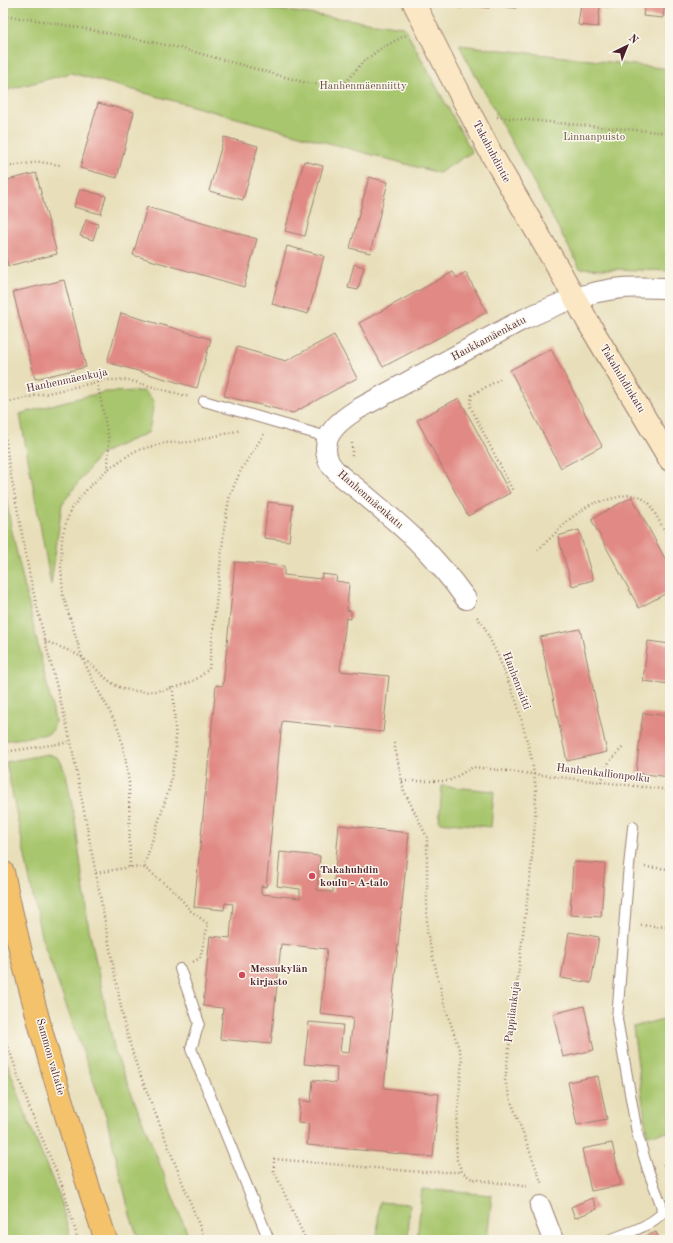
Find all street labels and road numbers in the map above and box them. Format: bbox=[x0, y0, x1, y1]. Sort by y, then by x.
street label: Takahuhdintie bbox=[470, 119, 512, 185]
street label: Haukkamäenkatu bbox=[450, 315, 528, 363]
street label: Takahuhdinkatu bbox=[597, 343, 647, 415]
street label: Hanhenmäenkuja bbox=[25, 367, 109, 395]
street label: Hanhenmäenkatu bbox=[335, 469, 405, 531]
street label: Hanhenraitti bbox=[500, 651, 532, 711]
street label: Hanhenkallionpolku bbox=[556, 763, 651, 785]
street label: Pappilankuja bbox=[504, 980, 522, 1043]
street label: Sammon valtatie bbox=[34, 1017, 66, 1097]

